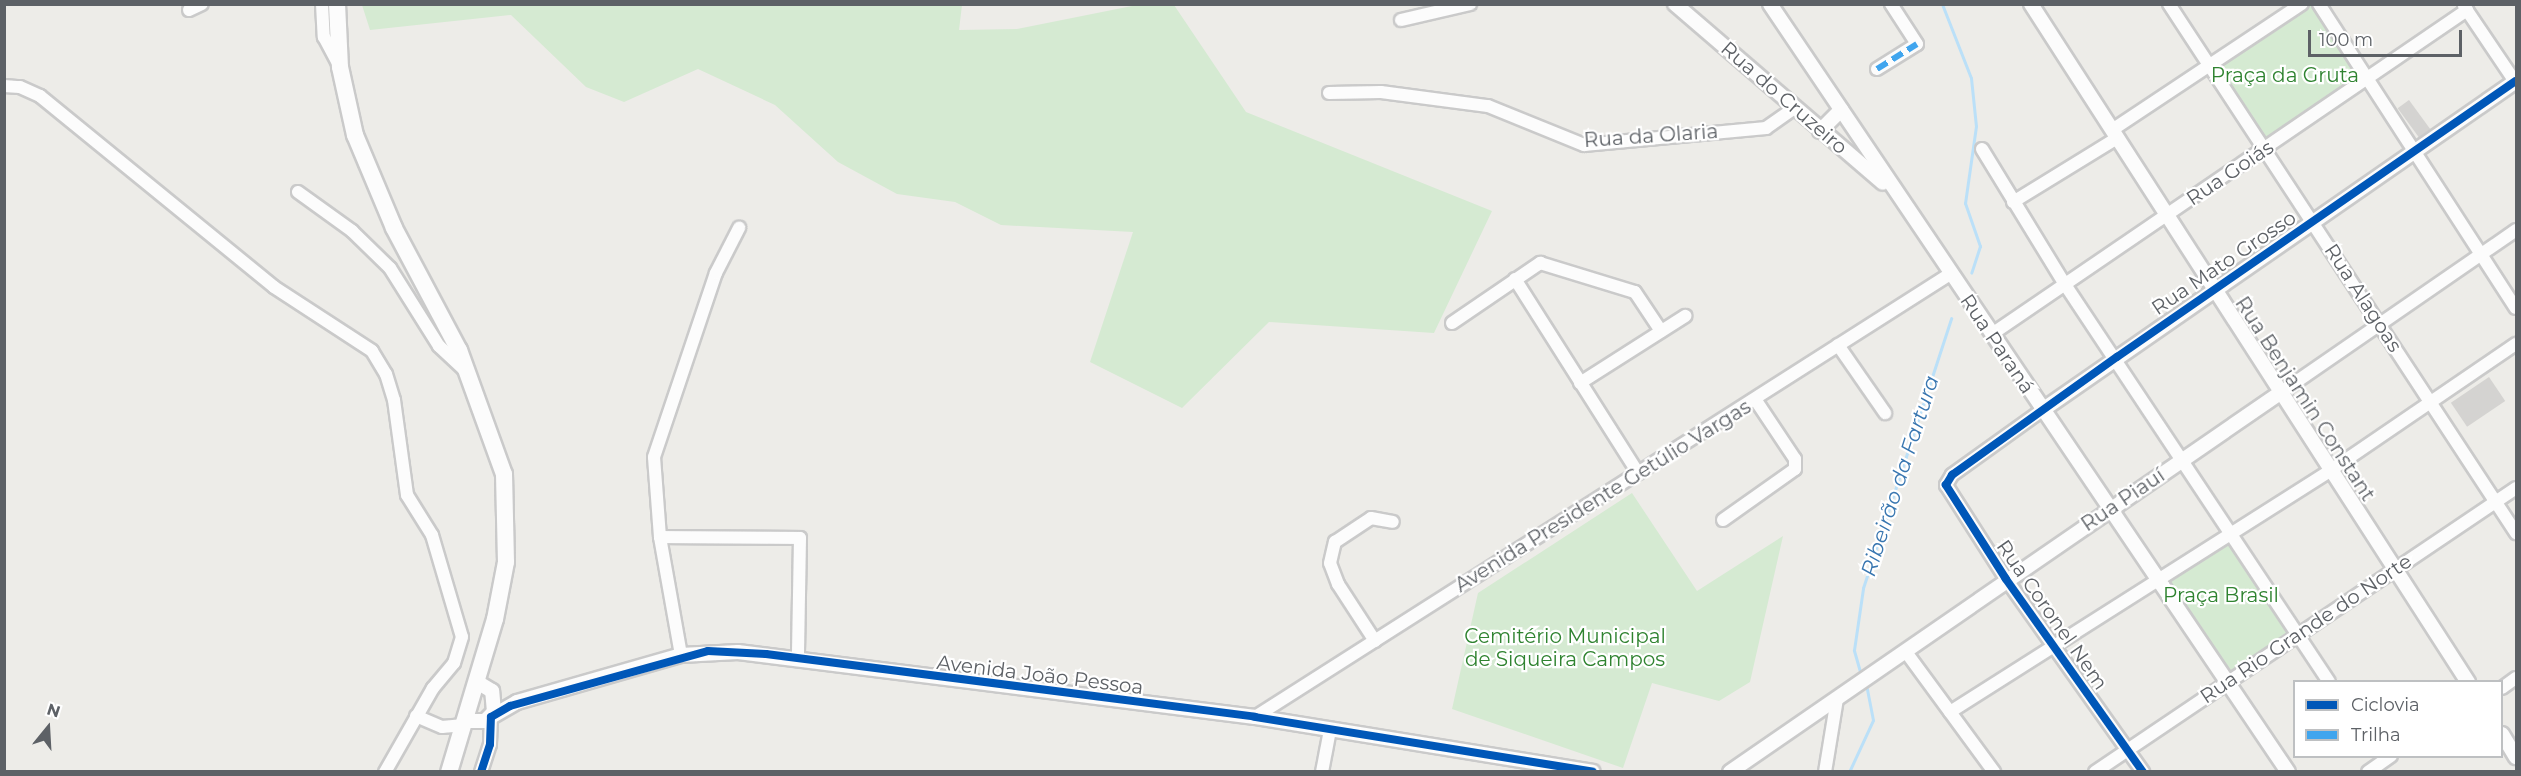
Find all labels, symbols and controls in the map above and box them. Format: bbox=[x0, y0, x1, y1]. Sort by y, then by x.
scale bar bbox=[2311, 18, 2466, 56]
text: 100 m bbox=[2319, 29, 2373, 51]
street label: Rua do Cruzeiro bbox=[1716, 37, 1852, 159]
park label: Praça da Gruta bbox=[2211, 63, 2359, 87]
street label: Rua da Olaria bbox=[1583, 119, 1719, 153]
street label: Rua Goiás bbox=[2182, 135, 2278, 211]
street label: Rua Mato Grosso bbox=[2147, 206, 2301, 320]
street label: Rua Alagoas bbox=[2319, 239, 2407, 357]
street label: Rua Paraná bbox=[1955, 290, 2039, 398]
street label: Rua Benjamin Constant bbox=[2230, 292, 2380, 506]
water label: Ribeirão da Fartura bbox=[1856, 373, 1944, 579]
street label: Avenida Presidente Getúlio Vargas bbox=[1451, 395, 1755, 597]
street label: Rua Piauí bbox=[2077, 463, 2169, 537]
street label: Rua Coronel Nem bbox=[1991, 536, 2113, 694]
street label: Rua Rio Grande do Norte bbox=[2196, 549, 2416, 709]
park label: Praça Brasil bbox=[2163, 583, 2279, 607]
park label: Cemitério Municipal de Siqueira Campos bbox=[1464, 625, 1666, 672]
street label: Avenida João Pessoa bbox=[935, 650, 1145, 700]
legend bbox=[2293, 680, 2503, 758]
text: Ciclovia bbox=[2351, 694, 2420, 716]
north arrow bbox=[18, 698, 78, 758]
text: N bbox=[45, 699, 63, 721]
text: Trilha bbox=[2351, 724, 2401, 746]

